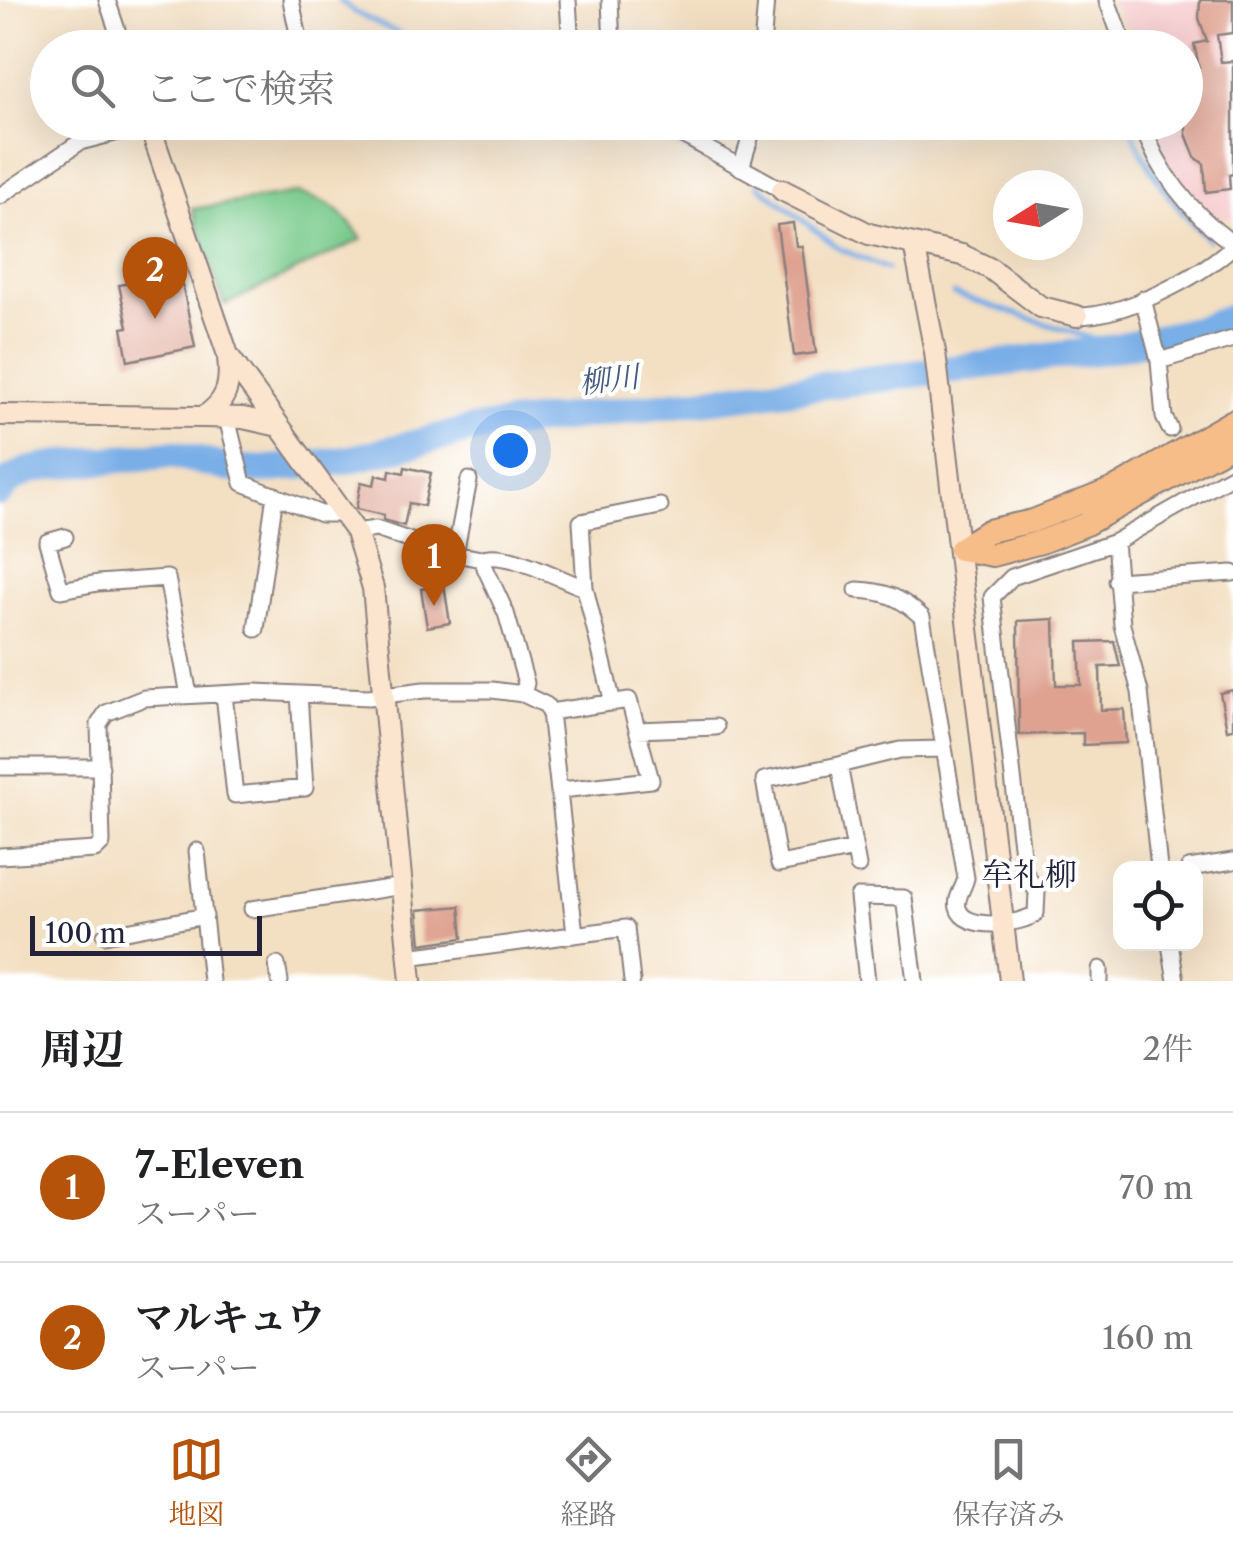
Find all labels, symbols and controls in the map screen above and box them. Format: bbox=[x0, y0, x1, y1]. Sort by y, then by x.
search box bbox=[30, 30, 1203, 140]
icon: search bbox=[65, 58, 120, 113]
text: ここで検索 bbox=[145, 65, 335, 112]
north arrow bbox=[993, 170, 1083, 260]
pin: 2 bbox=[122, 236, 188, 319]
water label: 柳川 bbox=[577, 357, 644, 402]
your location bbox=[485, 425, 536, 476]
pin: 1 bbox=[402, 524, 466, 606]
district label: 牟礼柳 bbox=[981, 855, 1077, 894]
map controls bbox=[1113, 861, 1203, 951]
button: locate bbox=[1113, 861, 1203, 951]
scale bar bbox=[30, 911, 262, 956]
text: 100 m bbox=[45, 916, 126, 950]
text: 周辺 bbox=[40, 1023, 124, 1075]
text: 2件 bbox=[1143, 1029, 1193, 1068]
text: 7-Eleven bbox=[135, 1141, 304, 1188]
text: 1 bbox=[65, 1168, 80, 1207]
text: 70 m bbox=[1119, 1168, 1193, 1207]
text: スーパー bbox=[135, 1194, 260, 1233]
text: マルキュウ bbox=[135, 1294, 325, 1341]
text: 2 bbox=[63, 1318, 82, 1357]
text: 160 m bbox=[1102, 1318, 1193, 1357]
text: スーパー bbox=[135, 1348, 260, 1387]
tab: 地図 bbox=[168, 1432, 224, 1532]
tab: 経路 bbox=[560, 1432, 617, 1532]
tab: 保存済み bbox=[953, 1432, 1065, 1532]

